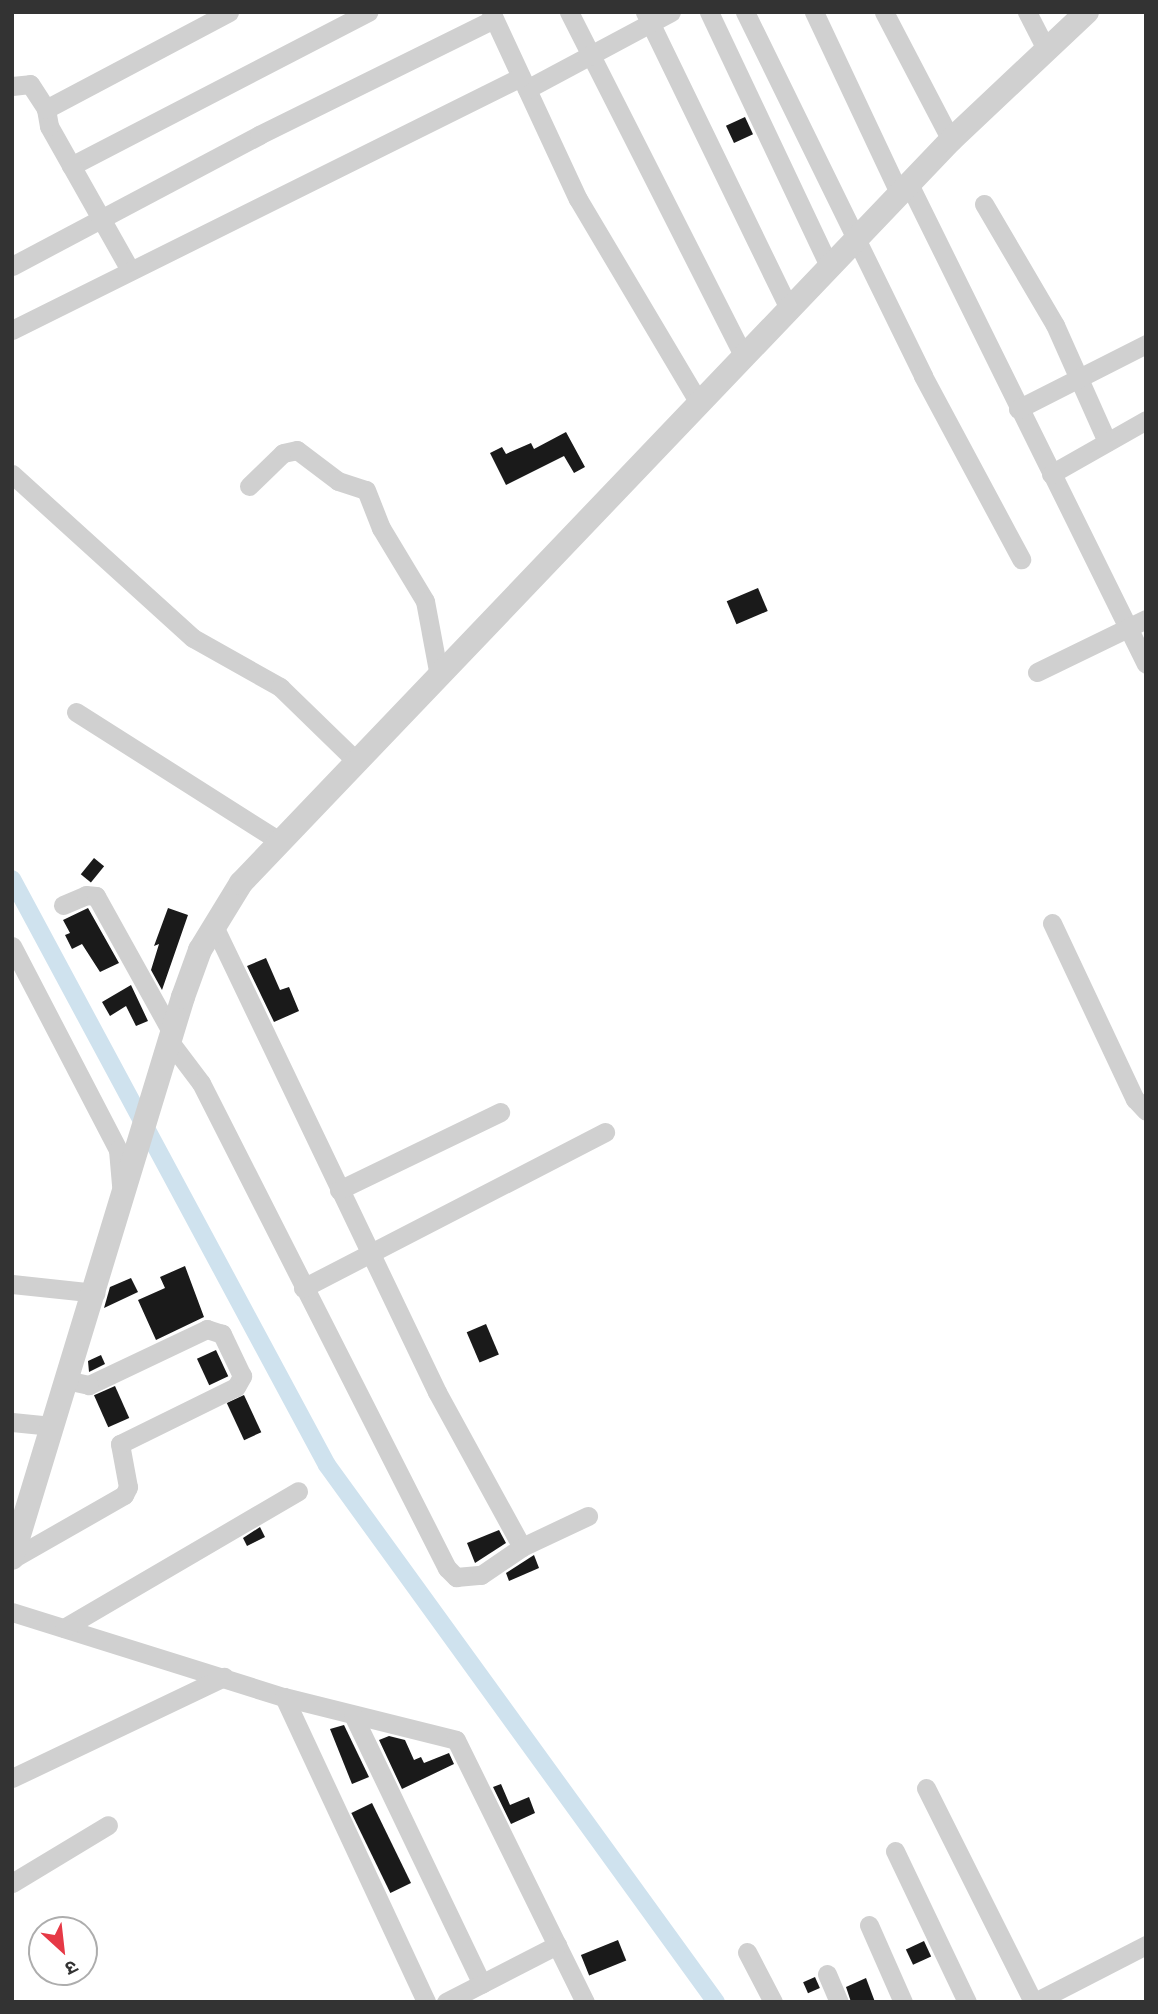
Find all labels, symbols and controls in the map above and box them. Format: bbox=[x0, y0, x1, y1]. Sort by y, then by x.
north arrow bbox=[28, 1916, 98, 1986]
text: उ bbox=[62, 1956, 82, 1980]

